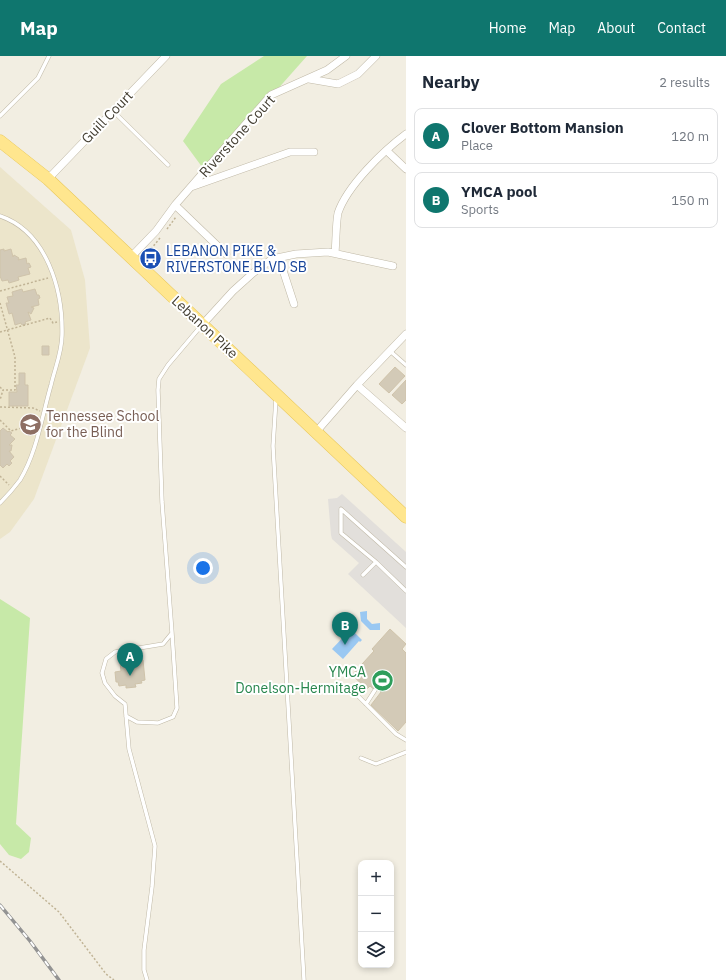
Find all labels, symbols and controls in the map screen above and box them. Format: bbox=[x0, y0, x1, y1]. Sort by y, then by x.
text: Map bbox=[20, 16, 58, 40]
text: Home bbox=[489, 19, 526, 37]
text: Map bbox=[548, 19, 575, 37]
text: About bbox=[597, 19, 635, 37]
text: Contact bbox=[657, 19, 706, 37]
text: Nearby bbox=[422, 71, 480, 93]
text: 2 results bbox=[659, 74, 710, 91]
street label: Guill Court bbox=[77, 87, 137, 147]
street label: Riverstone Court bbox=[195, 91, 279, 181]
text: Clover Bottom Mansion bbox=[461, 118, 624, 137]
text: A bbox=[432, 128, 440, 145]
text: 120 m bbox=[671, 128, 709, 145]
text: Place bbox=[461, 137, 493, 154]
text: YMCA pool bbox=[461, 182, 537, 201]
text: B bbox=[432, 192, 440, 209]
text: 150 m bbox=[671, 192, 709, 209]
text: Sports bbox=[461, 201, 499, 218]
place label: LEBANON PIKE & RIVERSTONE BLVD SB bbox=[166, 242, 307, 276]
bus stop icon: LEBANON PIKE & RIVERSTONE BLVD SB bbox=[137, 246, 163, 272]
street label: Lebanon Pike bbox=[168, 292, 242, 362]
place label: Tennessee School for the Blind bbox=[46, 407, 159, 441]
school or university icon: Tennessee School for the Blind bbox=[18, 411, 44, 437]
your location bbox=[193, 558, 213, 578]
pin: B bbox=[332, 612, 358, 645]
pin: A bbox=[117, 643, 143, 676]
place label: YMCA Donelson-Hermitage bbox=[235, 663, 366, 697]
sports icon: YMCA Donelson-Hermitage bbox=[369, 667, 395, 693]
map controls bbox=[358, 860, 394, 968]
button: + bbox=[358, 860, 394, 896]
button: − bbox=[358, 896, 394, 932]
button: layers bbox=[358, 932, 394, 968]

